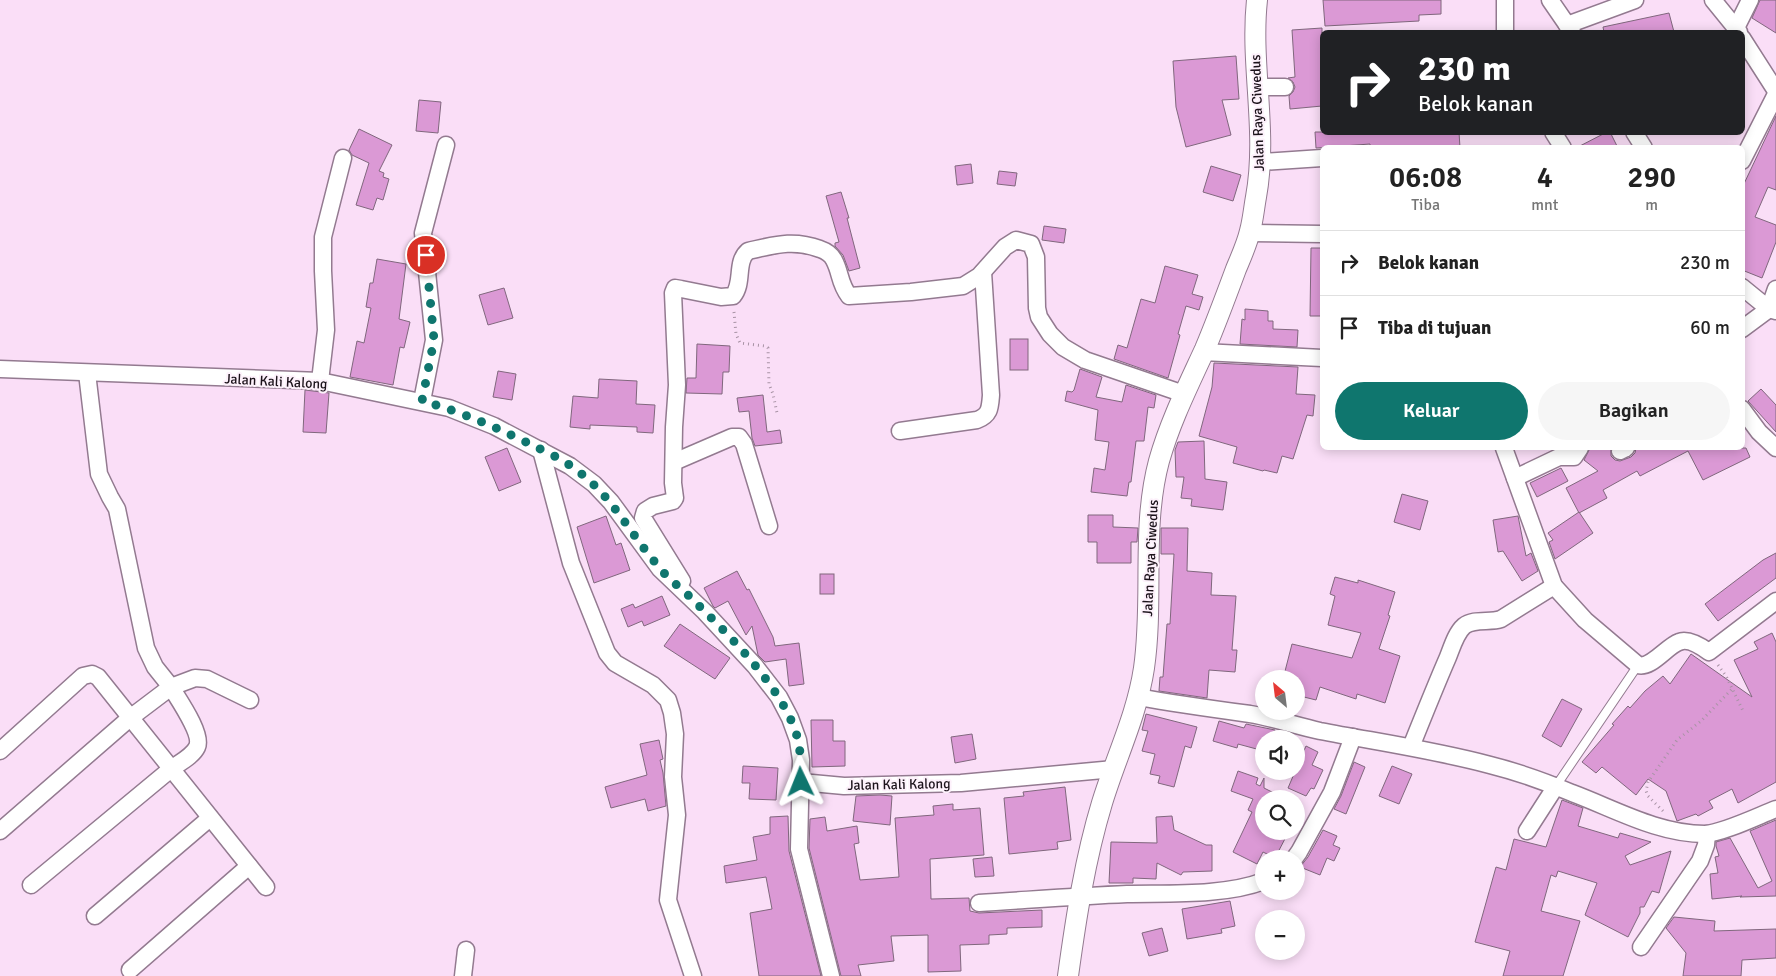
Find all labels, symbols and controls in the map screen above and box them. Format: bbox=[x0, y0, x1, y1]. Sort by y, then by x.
text: 230 m bbox=[1418, 47, 1511, 90]
icon: right bbox=[1335, 50, 1400, 115]
street label: Jalan Raya Ciwedus bbox=[1247, 54, 1268, 172]
text: Belok kanan bbox=[1418, 90, 1533, 117]
text: 06:08 bbox=[1389, 159, 1462, 196]
text: 4 bbox=[1537, 159, 1553, 196]
text: 290 bbox=[1627, 159, 1676, 196]
text: Tiba bbox=[1411, 195, 1440, 215]
text: mnt bbox=[1531, 195, 1558, 215]
text: m bbox=[1645, 195, 1658, 215]
pin bbox=[405, 234, 447, 276]
icon: arrive bbox=[412, 241, 440, 269]
icon: right bbox=[1335, 249, 1363, 277]
text: Belok kanan bbox=[1378, 251, 1479, 275]
text: 230 m bbox=[1680, 251, 1730, 275]
icon: arrive bbox=[1335, 314, 1363, 342]
text: Tiba di tujuan bbox=[1378, 316, 1491, 340]
text: 60 m bbox=[1690, 316, 1730, 340]
street label: Jalan Kali Kalong bbox=[224, 370, 328, 393]
button: Keluar bbox=[1335, 382, 1528, 440]
button: Bagikan bbox=[1538, 382, 1730, 440]
street label: Jalan Raya Ciwedus bbox=[1139, 499, 1162, 617]
north arrow bbox=[1255, 670, 1305, 720]
map controls bbox=[1255, 670, 1305, 960]
button: sound bbox=[1255, 730, 1305, 780]
position arrow bbox=[774, 755, 826, 807]
street label: Jalan Kali Kalong bbox=[847, 775, 951, 794]
button: search bbox=[1255, 790, 1305, 840]
button: + bbox=[1255, 850, 1305, 900]
button: − bbox=[1255, 910, 1305, 960]

